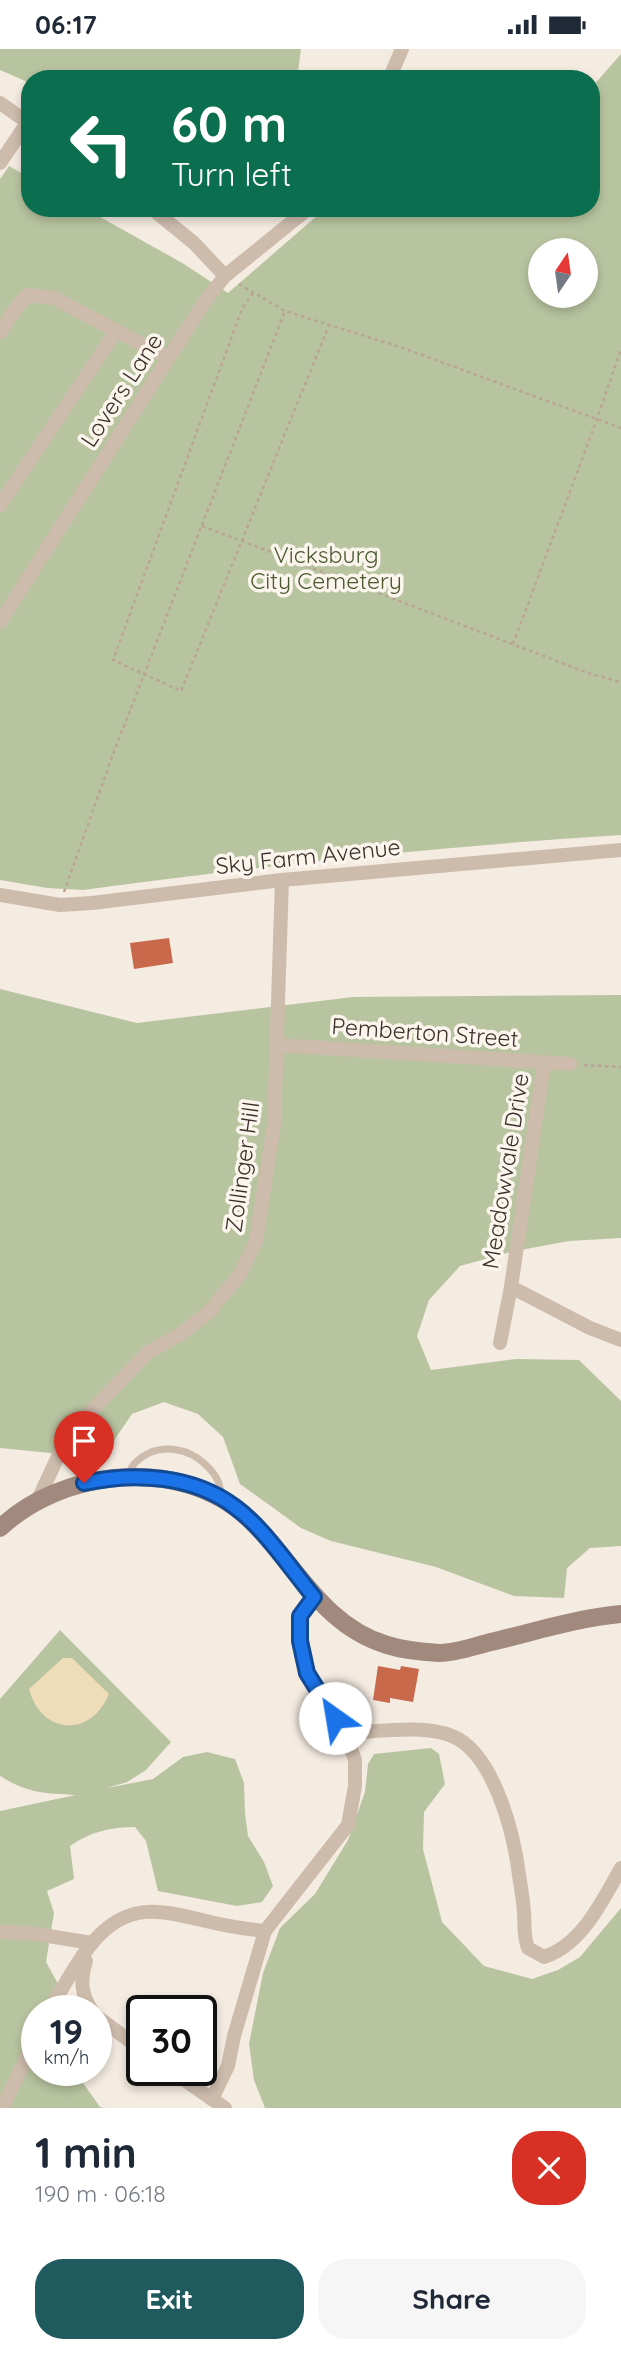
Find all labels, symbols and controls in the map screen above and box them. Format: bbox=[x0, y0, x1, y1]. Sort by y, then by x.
text: 06:17 bbox=[35, 8, 97, 41]
text: 60 m bbox=[171, 93, 287, 154]
icon: left bbox=[56, 98, 147, 189]
text: Turn left bbox=[171, 154, 292, 194]
north arrow bbox=[528, 238, 598, 308]
map controls bbox=[528, 238, 598, 308]
street label: Lovers Lane bbox=[74, 328, 168, 452]
park label: Vicksburg City Cemetery bbox=[250, 540, 402, 595]
street label: Sky Farm Avenue bbox=[214, 832, 402, 880]
street label: Pemberton Street bbox=[331, 1011, 520, 1053]
street label: Meadowvale Drive bbox=[475, 1071, 535, 1271]
street label: Zollinger Hill bbox=[218, 1100, 266, 1234]
pin bbox=[54, 1411, 114, 1483]
icon: arrive bbox=[65, 1422, 103, 1460]
position arrow bbox=[298, 1681, 372, 1755]
speed limit sign: 30 bbox=[126, 1995, 217, 2086]
text: 19 bbox=[50, 2009, 83, 2053]
text: km/h bbox=[44, 2046, 89, 2069]
text: 1 min bbox=[35, 2126, 137, 2179]
button: close bbox=[512, 2131, 586, 2205]
text: 190 m · 06:18 bbox=[35, 2179, 166, 2208]
button: Exit bbox=[35, 2259, 304, 2339]
button: Share bbox=[318, 2259, 586, 2339]

